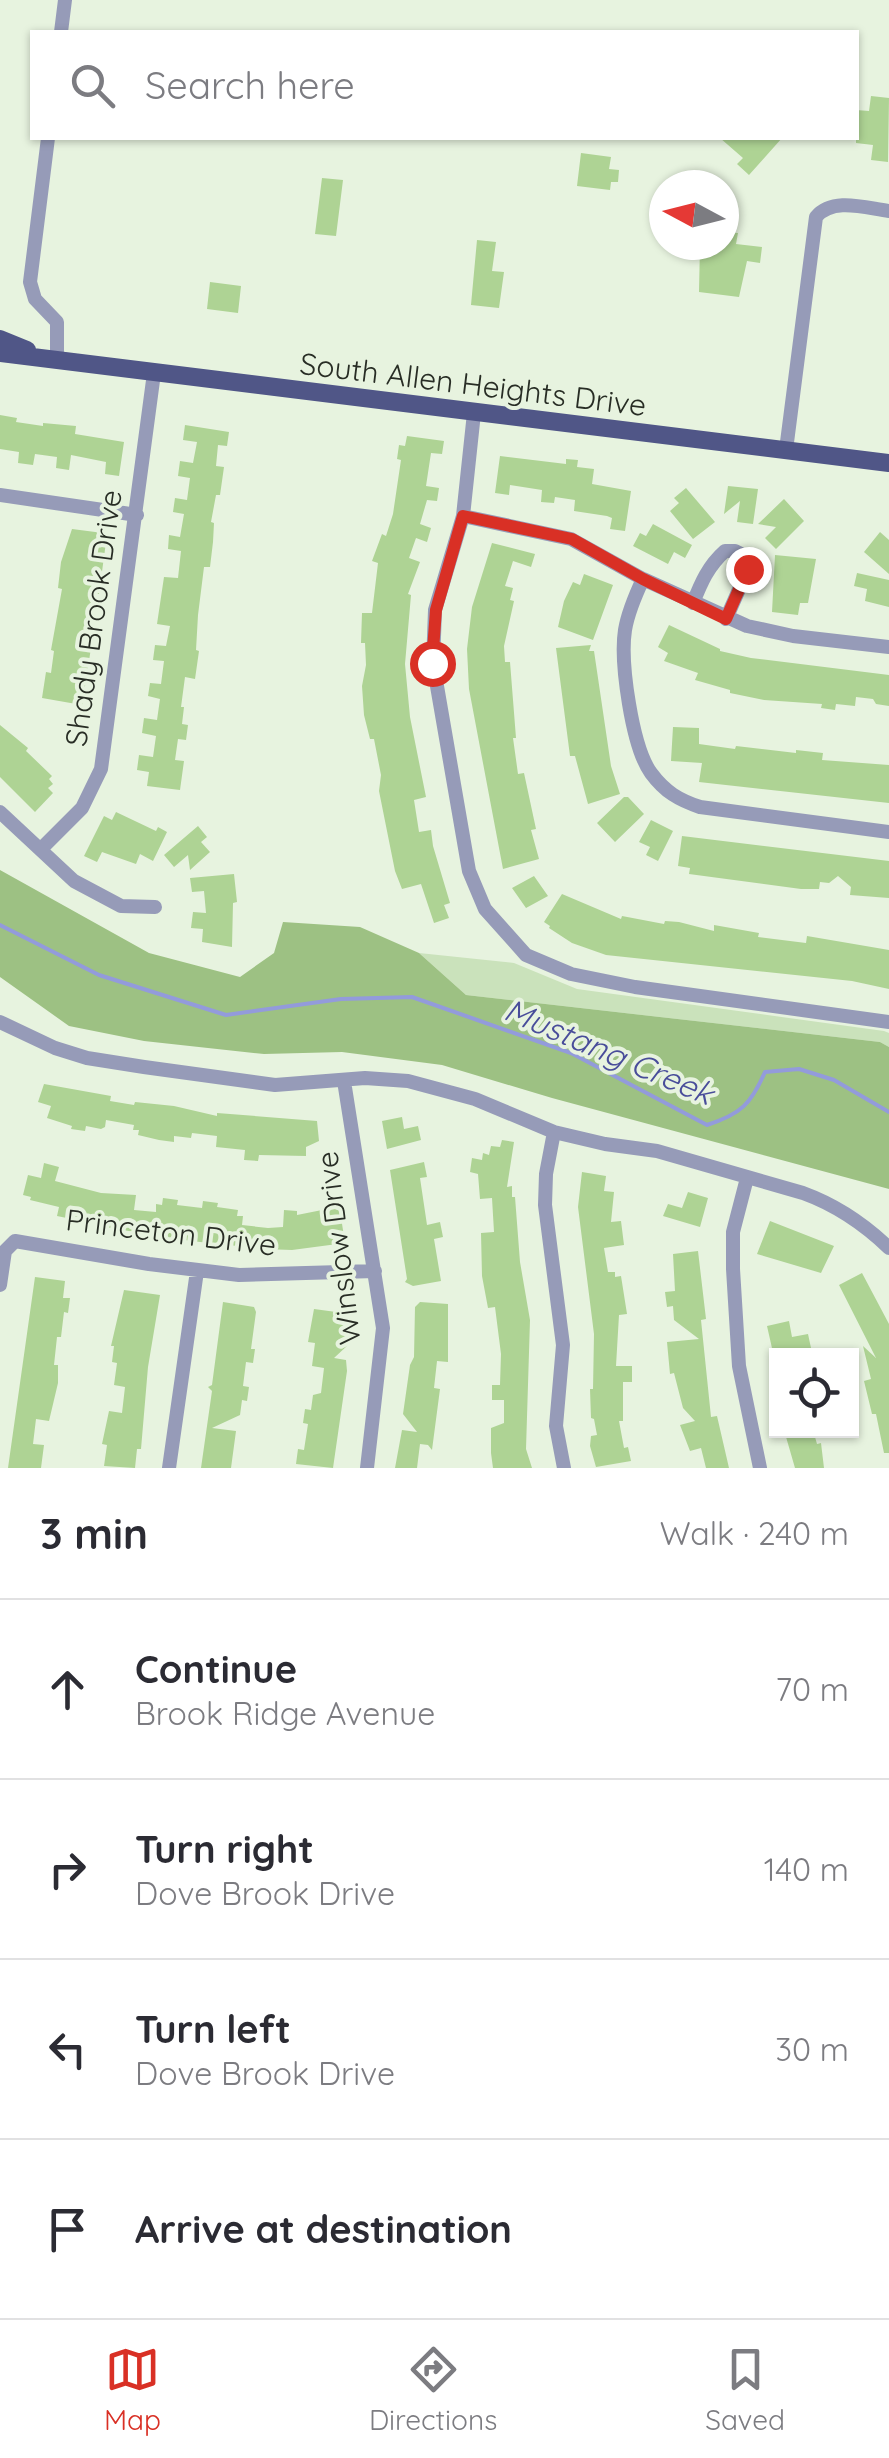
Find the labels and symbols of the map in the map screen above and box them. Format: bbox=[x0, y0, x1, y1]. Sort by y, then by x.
north arrow bbox=[649, 170, 739, 260]
street label: South Allen Heights Drive bbox=[298, 344, 649, 424]
street label: Shady Brook Drive bbox=[56, 487, 130, 749]
route end bbox=[726, 547, 772, 593]
route start bbox=[410, 641, 456, 687]
water label: Mustang Creek bbox=[499, 989, 722, 1114]
street label: Winslow Drive bbox=[307, 1149, 369, 1347]
street label: Princeton Drive bbox=[64, 1200, 278, 1264]

